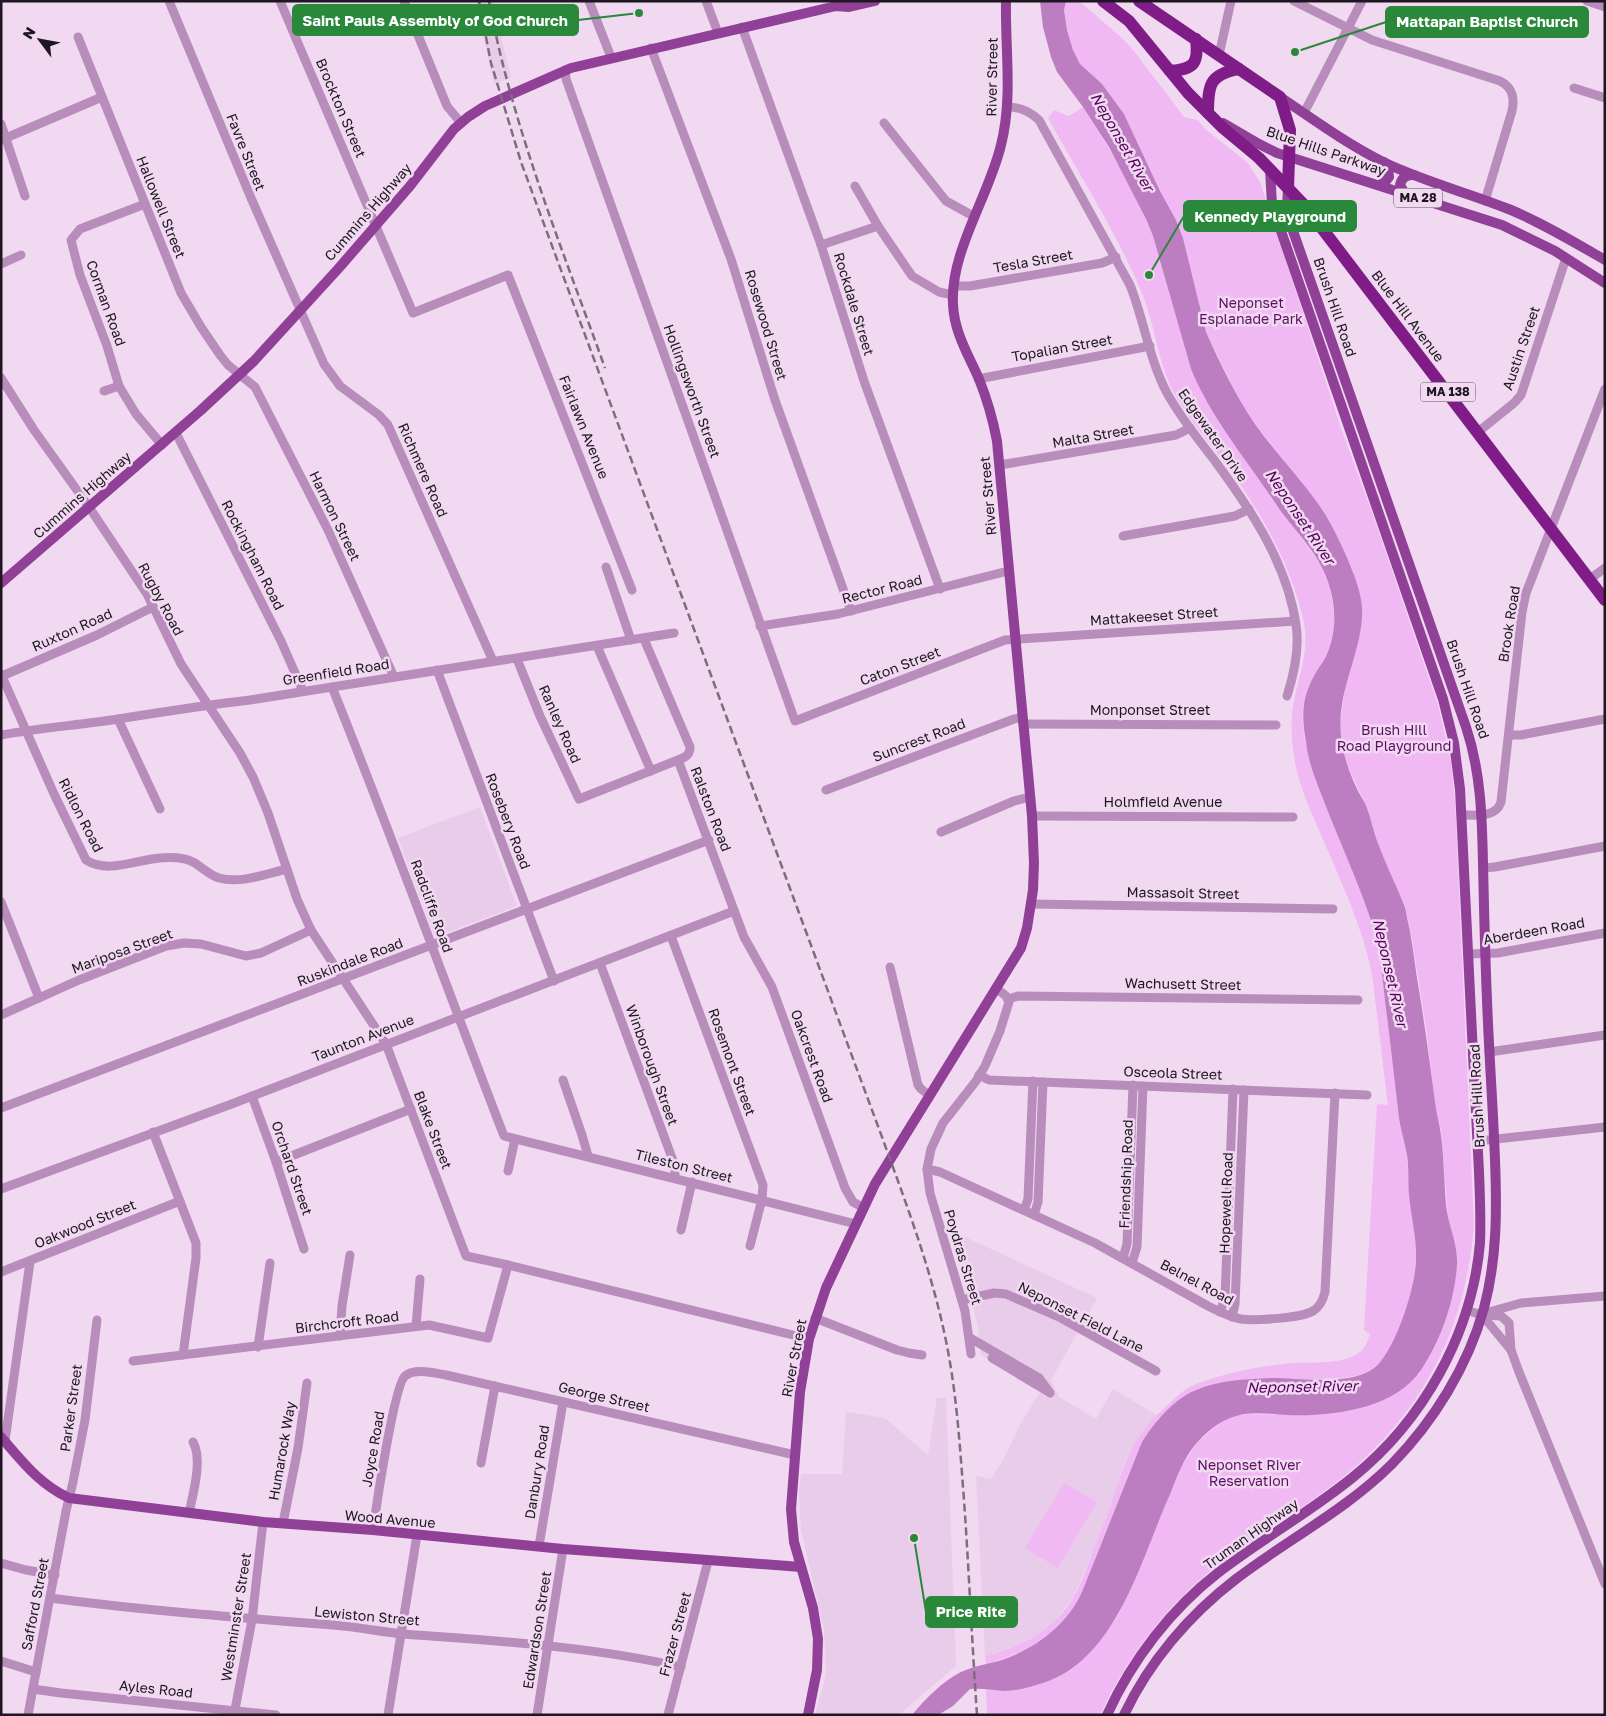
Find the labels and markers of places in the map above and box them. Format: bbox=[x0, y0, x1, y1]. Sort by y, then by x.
callout: Saint Pauls Assembly of God Church bbox=[293, 5, 578, 35]
callout: Mattapan Baptist Church bbox=[1386, 7, 1588, 37]
callout: Kennedy Playground bbox=[1184, 201, 1356, 231]
callout: Price Rite bbox=[926, 1597, 1017, 1627]

